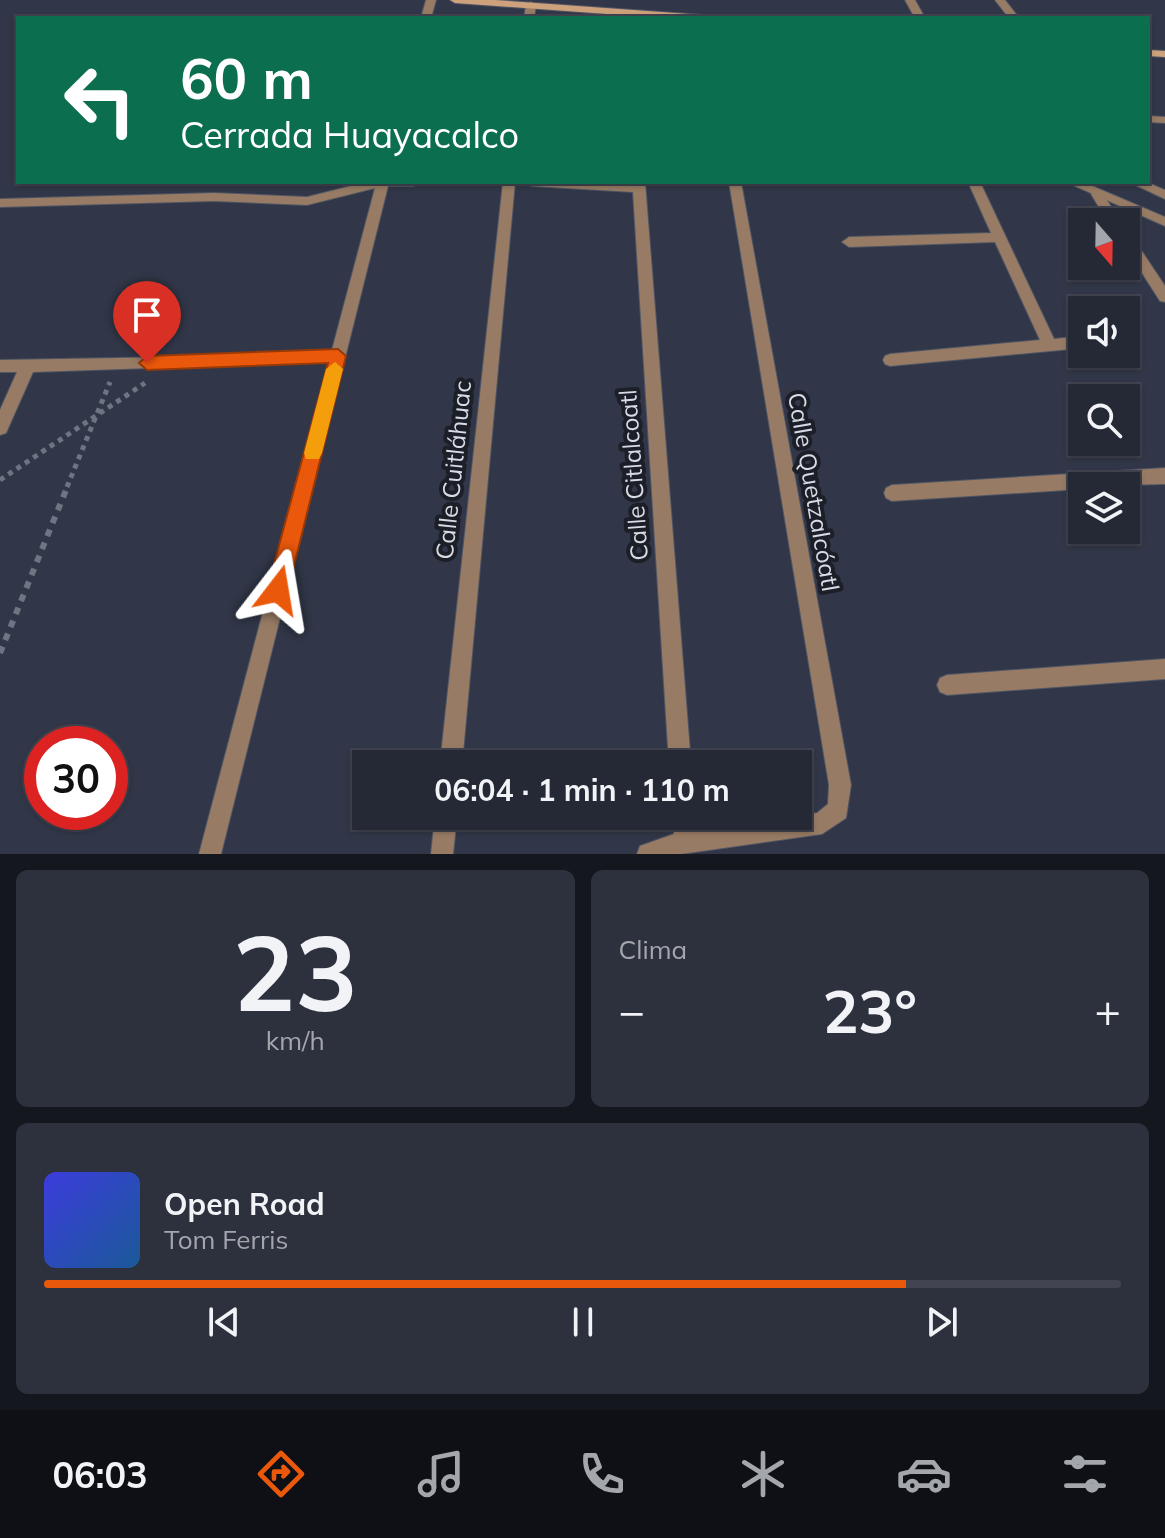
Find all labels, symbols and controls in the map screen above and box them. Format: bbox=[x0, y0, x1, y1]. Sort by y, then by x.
text: 60 m bbox=[180, 43, 313, 113]
icon: left bbox=[48, 48, 152, 152]
text: Cerrada Huayacalco bbox=[180, 112, 519, 157]
north arrow bbox=[1068, 208, 1140, 280]
map controls bbox=[1068, 208, 1140, 544]
pin bbox=[113, 281, 181, 363]
icon: arrive bbox=[125, 293, 169, 337]
button: sound bbox=[1068, 296, 1140, 368]
street label: Calle Cuitláhuac bbox=[429, 379, 477, 561]
button: search bbox=[1068, 384, 1140, 456]
street label: Calle Citlalcoatl bbox=[612, 389, 654, 562]
street label: Calle Quetzalcóatl bbox=[782, 390, 846, 594]
button: layers bbox=[1068, 472, 1140, 544]
position arrow bbox=[236, 548, 320, 632]
speed limit sign: 30 bbox=[24, 726, 128, 830]
text: 06:04 · 1 min · 110 m bbox=[434, 771, 730, 809]
text: 23 bbox=[233, 906, 358, 1037]
text: Clima bbox=[619, 933, 687, 966]
text: 23° bbox=[822, 973, 917, 1048]
text: − bbox=[619, 983, 645, 1038]
text: + bbox=[1095, 983, 1121, 1038]
text: km/h bbox=[266, 1024, 325, 1057]
text: Open Road bbox=[164, 1185, 325, 1223]
text: Tom Ferris bbox=[164, 1223, 288, 1256]
icon: previous bbox=[202, 1300, 246, 1344]
icon: pause bbox=[561, 1300, 605, 1344]
icon: next bbox=[920, 1300, 964, 1344]
icon: directions bbox=[253, 1446, 309, 1502]
icon: music bbox=[413, 1446, 469, 1502]
icon: phone bbox=[574, 1446, 630, 1502]
icon: climate bbox=[735, 1446, 791, 1502]
icon: car bbox=[896, 1446, 952, 1502]
icon: filters bbox=[1057, 1446, 1113, 1502]
text: 06:03 bbox=[52, 1452, 148, 1497]

